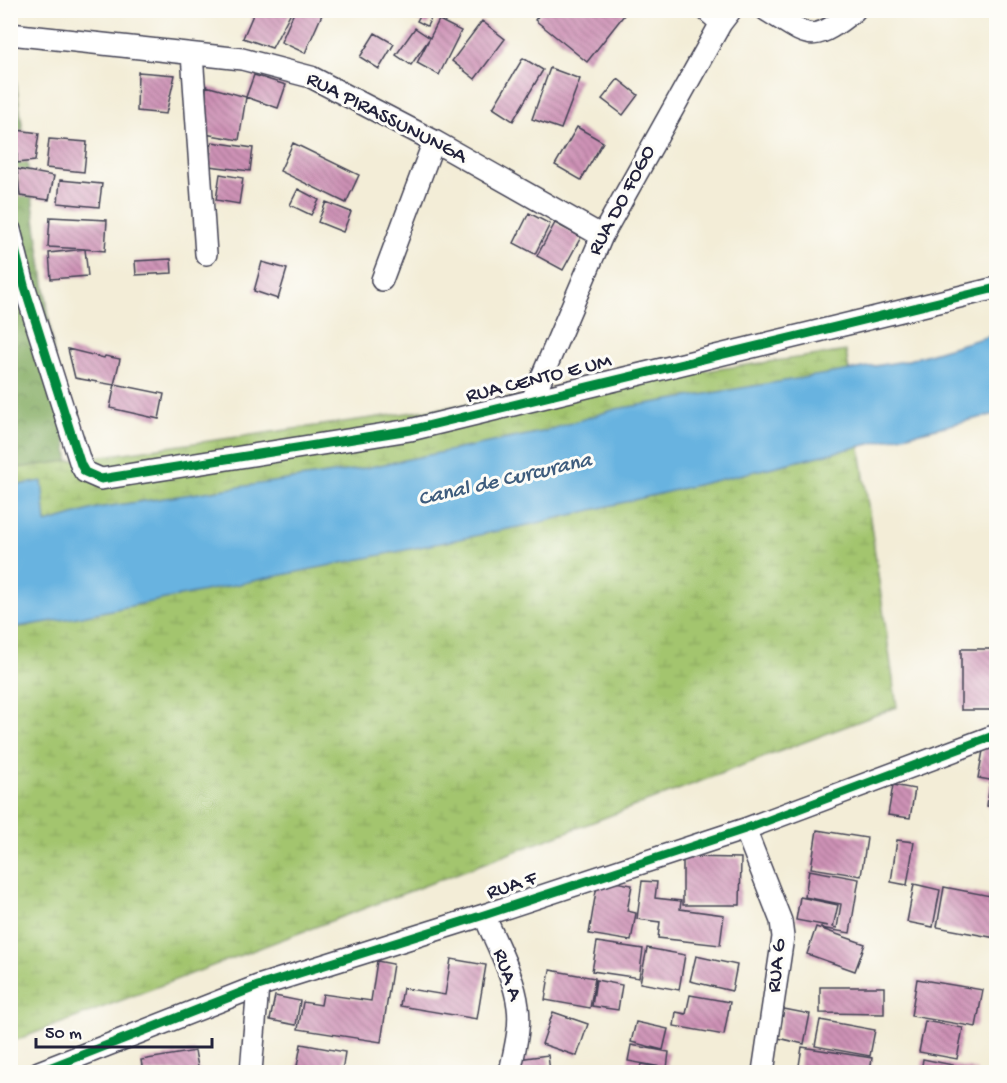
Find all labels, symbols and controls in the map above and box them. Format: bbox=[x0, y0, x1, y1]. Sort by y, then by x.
street label: RUA PIRASSUNUNGA bbox=[301, 68, 472, 171]
street label: RUA DO FOGO bbox=[584, 141, 663, 260]
street label: RUA CENTO E UM bbox=[464, 350, 615, 410]
water label: Canal de Curcurana bbox=[416, 448, 596, 514]
street label: RUA F bbox=[484, 867, 541, 907]
street label: RUA G bbox=[763, 937, 793, 994]
street label: RUA A bbox=[486, 946, 527, 1006]
scale bar bbox=[36, 1011, 212, 1049]
text: 50 m bbox=[45, 1024, 82, 1045]

